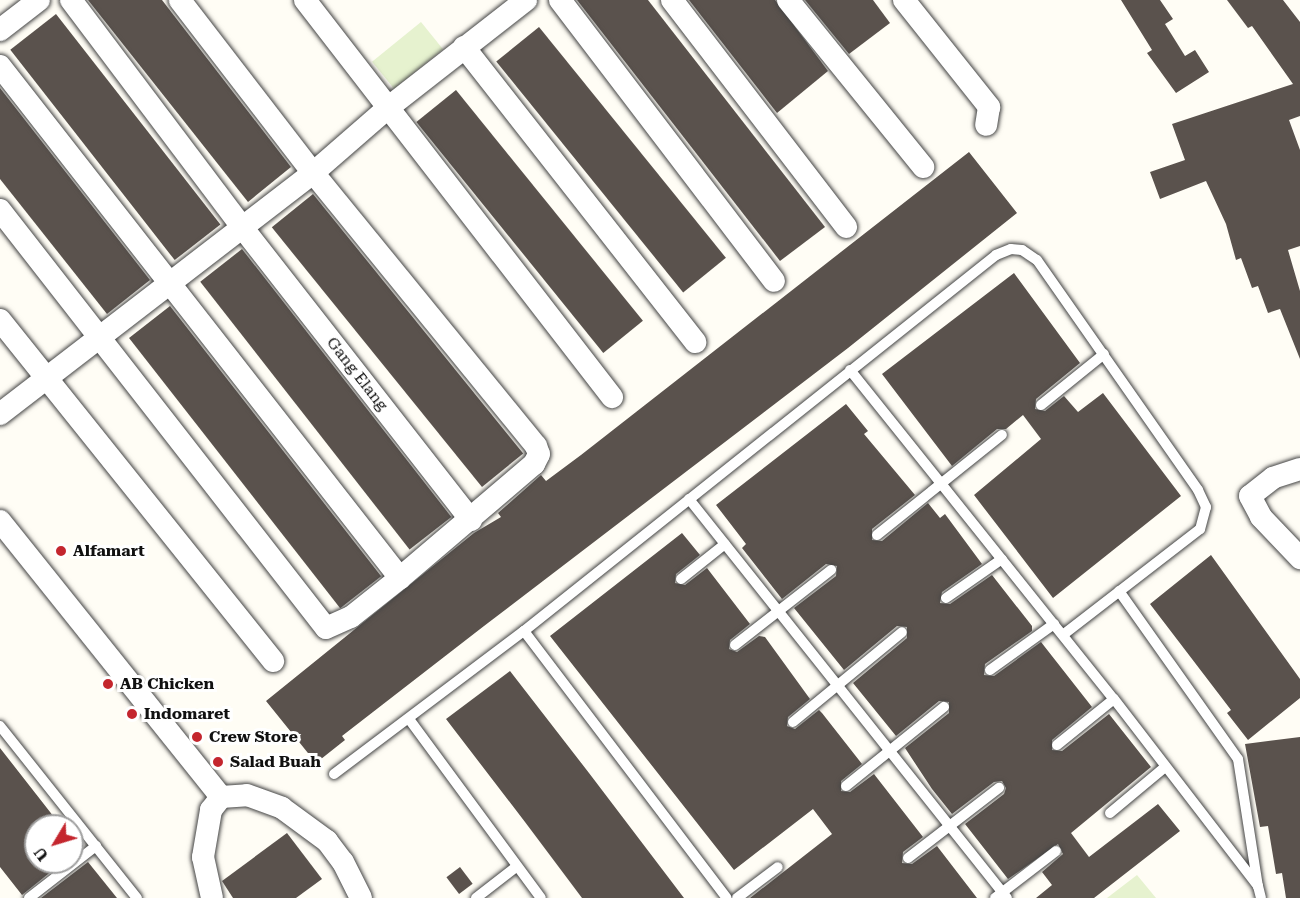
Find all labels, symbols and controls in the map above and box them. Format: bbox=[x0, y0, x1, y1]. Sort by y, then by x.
street label: Gang Elang bbox=[322, 333, 392, 415]
place label: Alfamart bbox=[73, 541, 145, 561]
marker: Alfamart bbox=[54, 544, 68, 558]
place label: AB Chicken bbox=[120, 674, 214, 694]
marker: AB Chicken bbox=[101, 677, 115, 691]
place label: Indomaret bbox=[144, 704, 230, 724]
marker: Indomaret bbox=[125, 707, 139, 721]
place label: Crew Store bbox=[209, 727, 298, 747]
marker: Crew Store bbox=[190, 730, 204, 744]
place label: Salad Buah bbox=[230, 752, 321, 772]
marker: Salad Buah bbox=[211, 755, 225, 769]
north arrow bbox=[24, 814, 84, 874]
text: U bbox=[30, 843, 52, 865]

